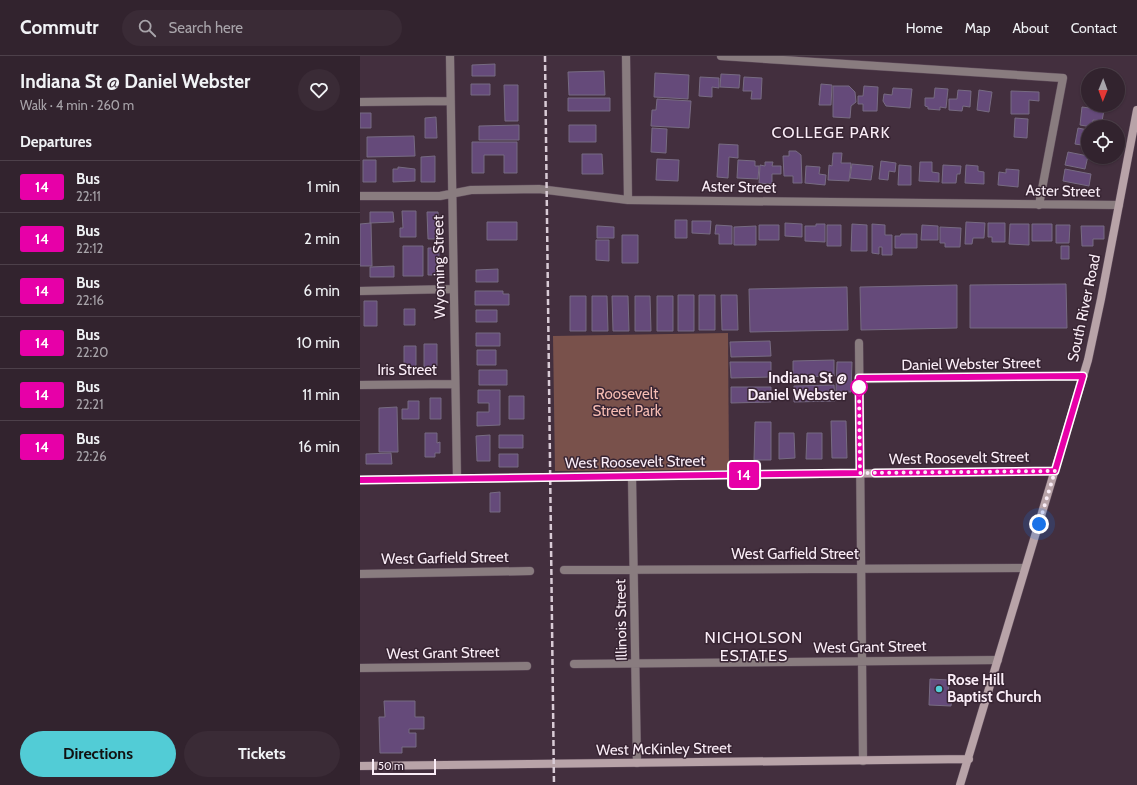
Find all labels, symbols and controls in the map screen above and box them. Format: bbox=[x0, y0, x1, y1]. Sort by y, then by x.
search box bbox=[122, 10, 402, 46]
text: Commutr bbox=[20, 16, 98, 39]
icon: search bbox=[136, 17, 158, 39]
text: Search here bbox=[168, 19, 243, 37]
text: Home bbox=[906, 19, 943, 37]
text: Map bbox=[965, 19, 990, 37]
text: About bbox=[1012, 19, 1049, 37]
text: Contact bbox=[1071, 19, 1117, 37]
north arrow bbox=[1081, 68, 1125, 112]
map controls bbox=[1081, 68, 1125, 164]
button: heart bbox=[298, 69, 340, 111]
text: Indiana St @ Daniel Webster bbox=[20, 70, 250, 93]
text: Walk · 4 min · 260 m bbox=[20, 97, 134, 113]
button: locate bbox=[1081, 120, 1125, 164]
district label: COLLEGE PARK bbox=[772, 123, 890, 142]
text: Departures bbox=[20, 133, 92, 151]
text: Bus bbox=[76, 170, 100, 188]
street label: Aster Street bbox=[701, 177, 777, 197]
text: 14 bbox=[35, 178, 49, 196]
text: 1 min bbox=[307, 178, 340, 196]
street label: Aster Street bbox=[1025, 181, 1101, 201]
text: 22:11 bbox=[76, 188, 101, 204]
street label: Wyoming Street bbox=[429, 215, 449, 319]
text: Bus bbox=[76, 222, 100, 240]
text: 14 bbox=[35, 230, 49, 248]
text: 2 min bbox=[304, 230, 340, 248]
text: 22:12 bbox=[76, 240, 103, 256]
street label: South River Road bbox=[1064, 253, 1104, 363]
text: Bus bbox=[76, 274, 100, 292]
text: 14 bbox=[35, 282, 49, 300]
text: 6 min bbox=[303, 282, 340, 300]
text: 22:16 bbox=[76, 292, 104, 308]
text: Bus bbox=[76, 326, 100, 344]
text: 14 bbox=[35, 334, 49, 352]
text: 10 min bbox=[297, 334, 340, 352]
text: 22:20 bbox=[76, 344, 108, 360]
street label: Daniel Webster Street bbox=[901, 354, 1041, 374]
street label: Iris Street bbox=[377, 361, 437, 379]
place label: Indiana St @ Daniel Webster bbox=[748, 369, 847, 404]
text: Bus bbox=[76, 378, 100, 396]
marker: Indiana St @ Daniel Webster bbox=[850, 378, 868, 396]
park label: Roosevelt Street Park bbox=[593, 385, 662, 420]
text: 14 bbox=[35, 386, 49, 404]
text: 11 min bbox=[302, 386, 340, 404]
text: 22:21 bbox=[76, 396, 103, 412]
text: Bus bbox=[76, 430, 100, 448]
text: 14 bbox=[35, 438, 49, 456]
text: 16 min bbox=[298, 438, 340, 456]
text: 22:26 bbox=[76, 448, 107, 464]
street label: West Roosevelt Street bbox=[889, 448, 1029, 468]
street label: West Roosevelt Street bbox=[565, 452, 705, 472]
line badge: 14 bbox=[726, 462, 762, 488]
text: 14 bbox=[737, 466, 751, 484]
your location bbox=[1029, 514, 1049, 534]
street label: West Garfield Street bbox=[731, 545, 859, 563]
street label: West Garfield Street bbox=[381, 548, 509, 568]
street label: Illinois Street bbox=[611, 579, 631, 661]
district label: NICHOLSON ESTATES bbox=[705, 628, 803, 665]
street label: West Grant Street bbox=[813, 637, 927, 657]
street label: West Grant Street bbox=[386, 643, 500, 663]
place label: Rose Hill Baptist Church bbox=[947, 671, 1042, 706]
marker: Rose Hill Baptist Church bbox=[934, 684, 944, 694]
button: Directions bbox=[20, 731, 176, 777]
button: Tickets bbox=[184, 731, 340, 777]
street label: West McKinley Street bbox=[596, 739, 732, 759]
scale bar bbox=[372, 757, 436, 776]
text: 50 m bbox=[378, 759, 404, 773]

